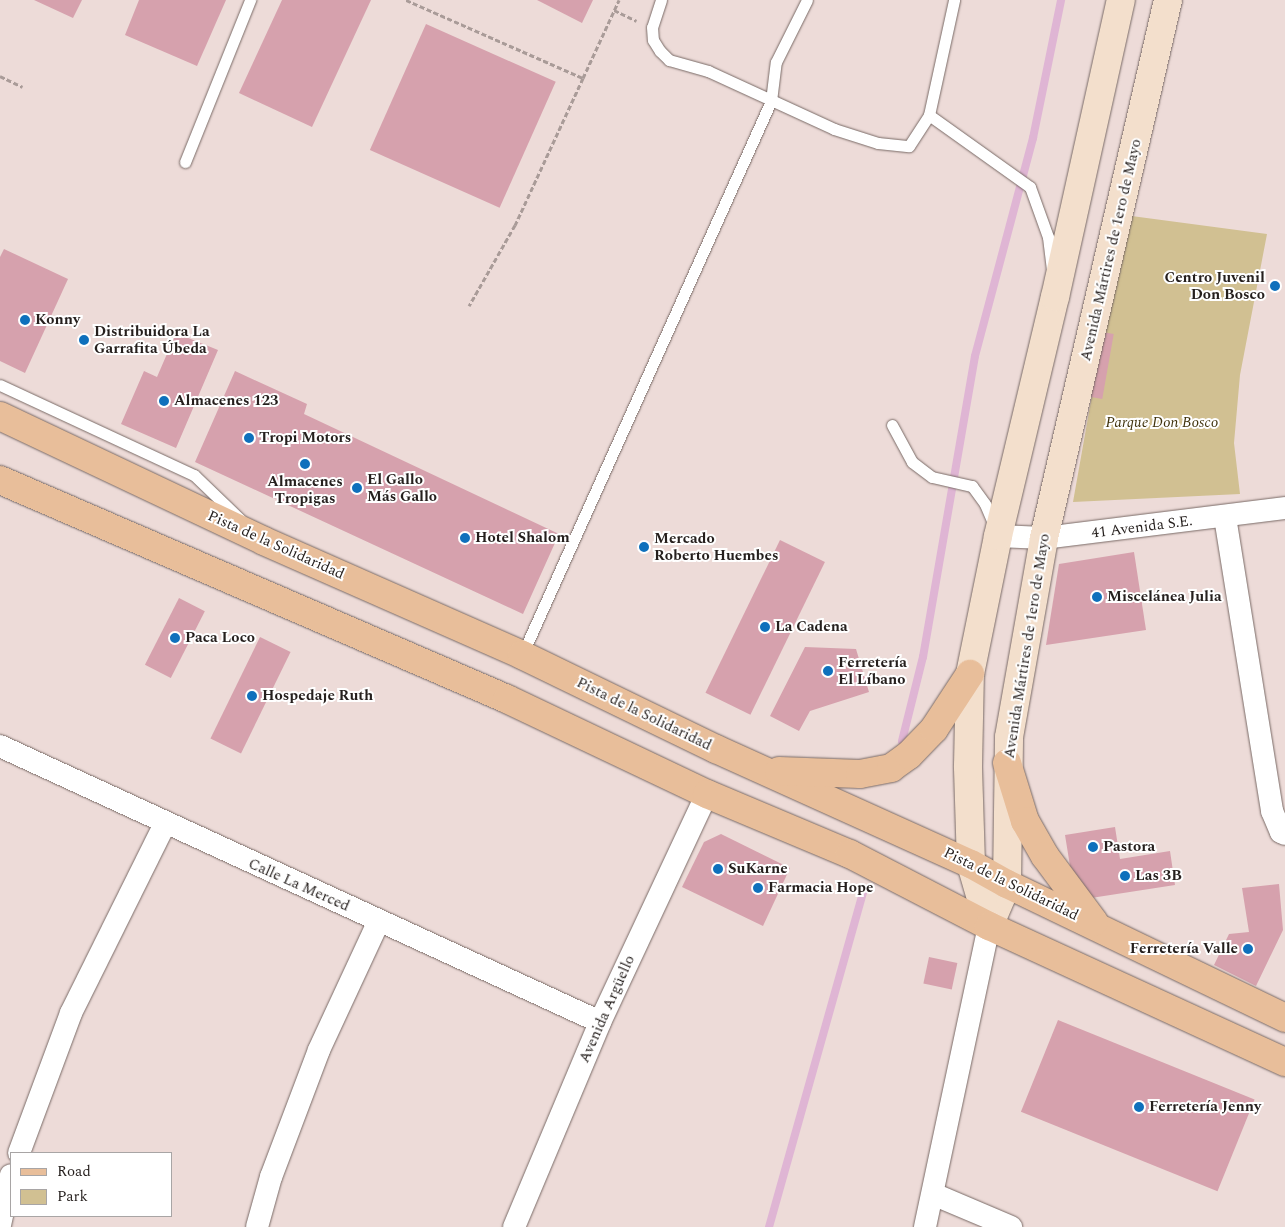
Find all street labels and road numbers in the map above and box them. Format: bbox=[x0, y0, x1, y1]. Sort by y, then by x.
street label: Avenida Mártires de 1ero de Mayo bbox=[1077, 137, 1145, 363]
street label: Pista de la Solidaridad bbox=[205, 507, 347, 583]
street label: 41 Avenida S.E. bbox=[1090, 512, 1194, 542]
street label: Avenida Mártires de 1ero de Mayo bbox=[1000, 532, 1054, 760]
street label: Pista de la Solidaridad bbox=[574, 674, 714, 754]
street label: Pista de la Solidaridad bbox=[941, 844, 1081, 924]
street label: Calle La Merced bbox=[246, 855, 352, 915]
street label: Avenida Argüello bbox=[575, 952, 639, 1066]

